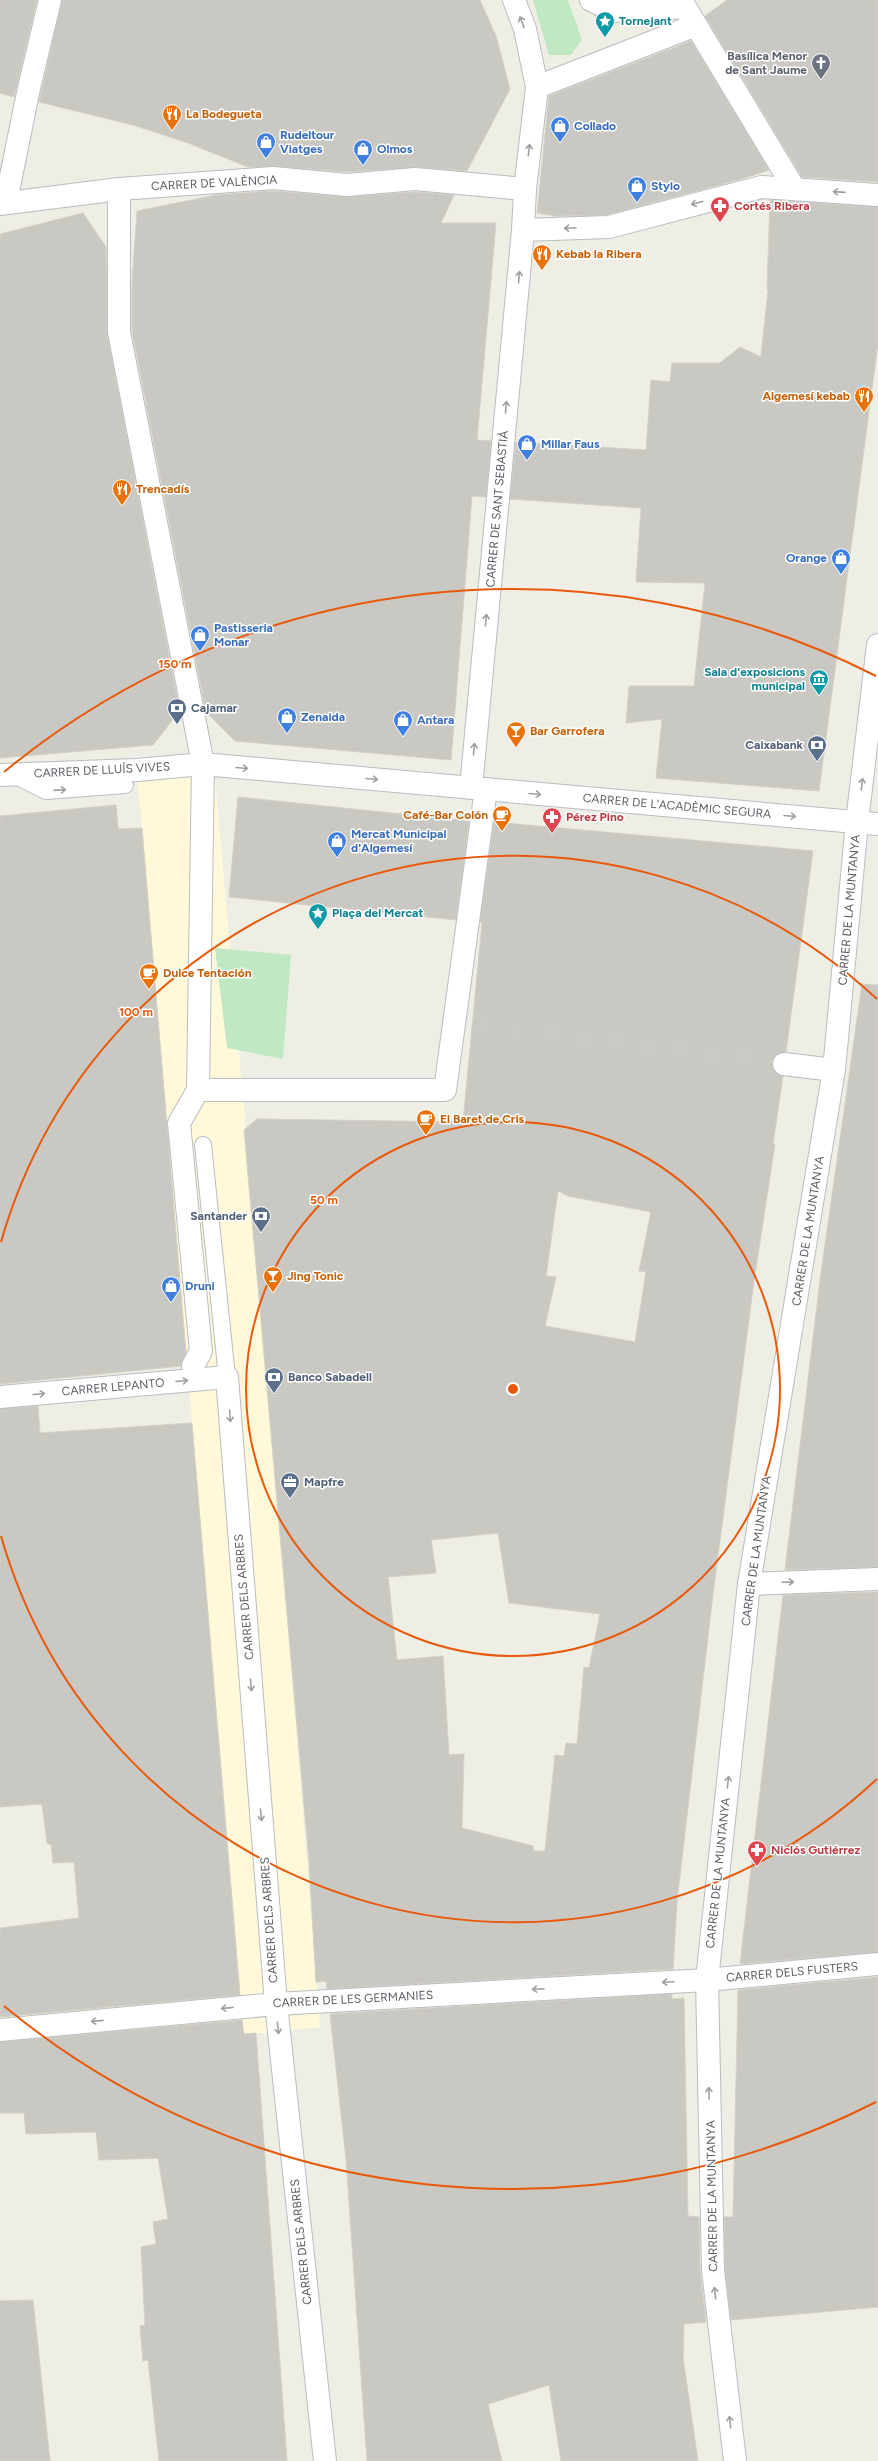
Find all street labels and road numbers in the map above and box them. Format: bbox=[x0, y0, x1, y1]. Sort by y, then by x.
street label: CARRER DE VALÈNCIA bbox=[151, 173, 277, 193]
street label: CARRER DE SANT SEBASTIÀ bbox=[483, 430, 511, 588]
street label: CARRER DE LLUÍS VIVES bbox=[33, 759, 171, 781]
street label: CARRER DE L'ACADÈMIC SEGURA bbox=[582, 791, 772, 821]
street label: CARRER DE LA MUNTANYA bbox=[835, 834, 863, 986]
street label: CARRER DE LA MUNTANYA bbox=[789, 1155, 827, 1307]
street label: CARRER LEPANTO bbox=[61, 1376, 165, 1398]
street label: CARRER DE LA MUNTANYA bbox=[739, 1475, 773, 1627]
street label: CARRER DELS ARBRES bbox=[232, 1533, 256, 1661]
street label: CARRER DE LA MUNTANYA bbox=[703, 1797, 733, 1949]
street label: CARRER DELS ARBRES bbox=[258, 1857, 280, 1983]
street label: CARRER DELS FUSTERS bbox=[725, 1959, 859, 1985]
street label: CARRER DE LES GERMANIES bbox=[273, 1988, 433, 2010]
street label: CARRER DE LA MUNTANYA bbox=[704, 2120, 720, 2272]
street label: CARRER DELS ARBRES bbox=[287, 2178, 315, 2306]

